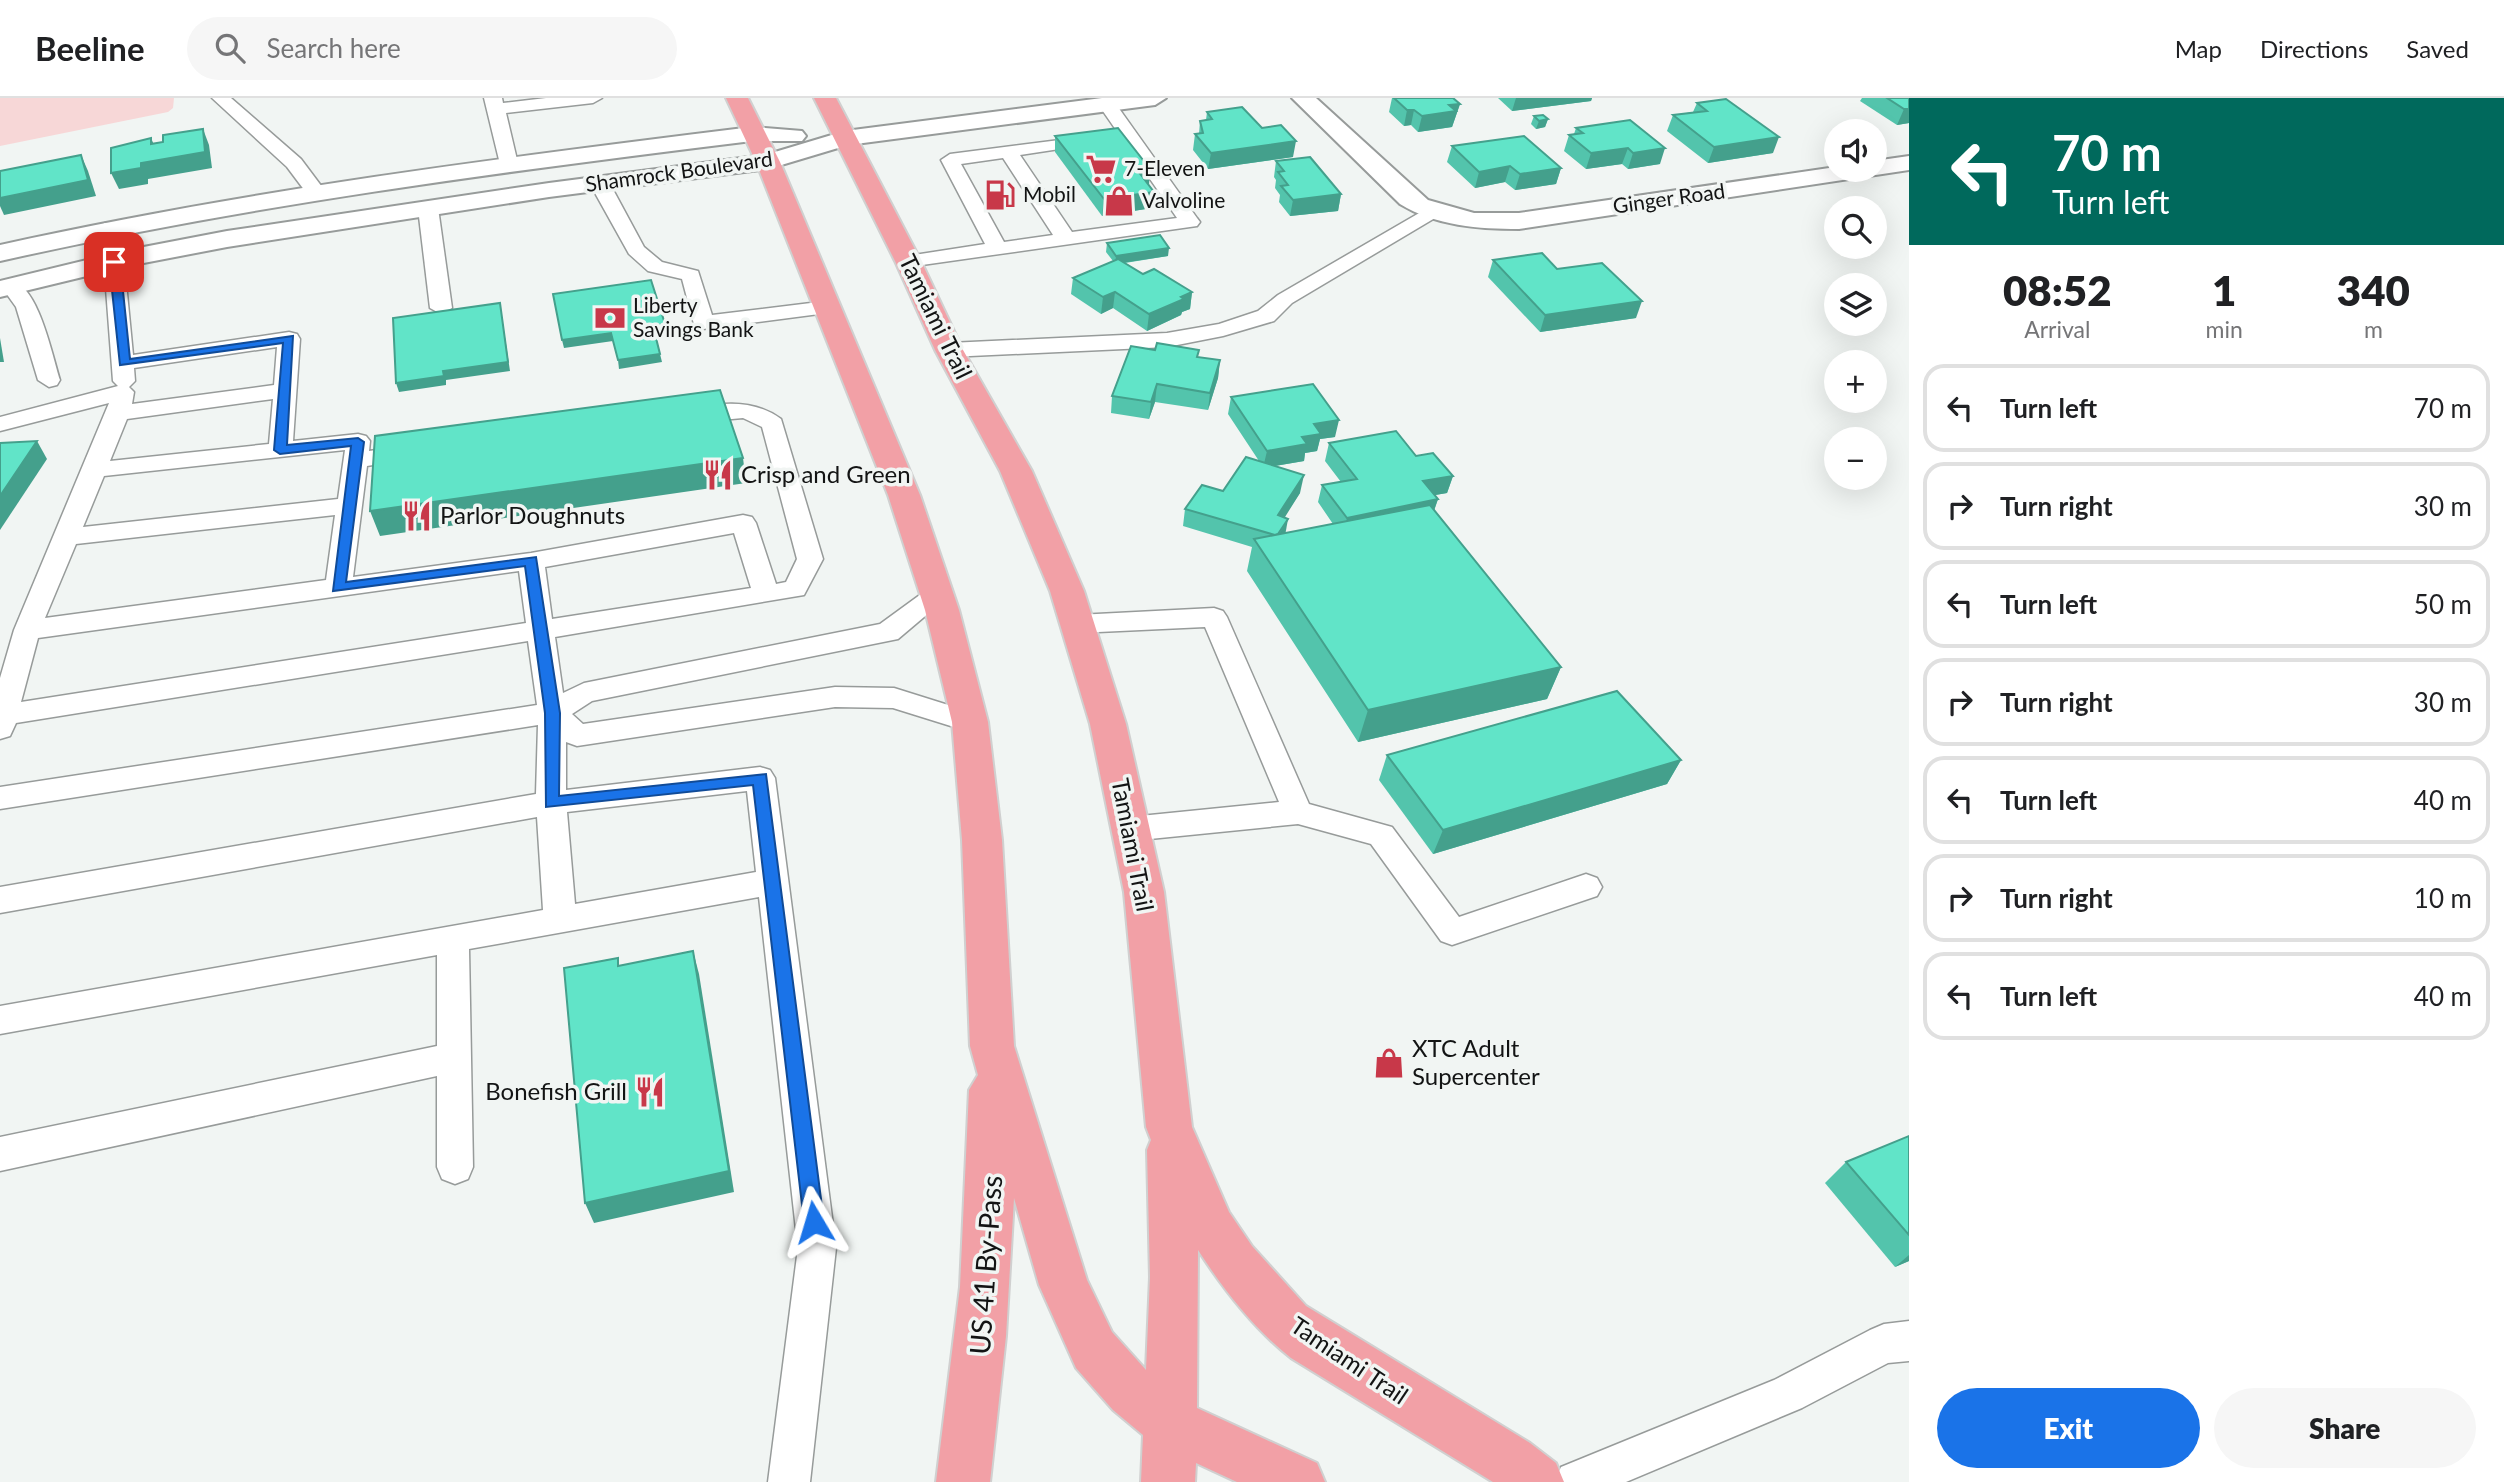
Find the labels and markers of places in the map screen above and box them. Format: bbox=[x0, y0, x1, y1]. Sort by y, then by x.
supermarket icon: 7-Eleven bbox=[1084, 152, 1118, 186]
place label: 7-Eleven bbox=[1124, 155, 1205, 180]
fuel station icon: Mobil bbox=[983, 178, 1017, 212]
place label: Mobil bbox=[1023, 181, 1076, 206]
shop icon: Valvoline bbox=[1102, 184, 1136, 218]
place label: Valvoline bbox=[1142, 187, 1225, 212]
pin bbox=[84, 232, 144, 292]
place label: Liberty Savings Bank bbox=[633, 292, 754, 341]
bank icon: Liberty Savings Bank bbox=[593, 301, 627, 335]
restaurant icon: Crisp and Green bbox=[701, 458, 735, 492]
place label: Crisp and Green bbox=[741, 459, 911, 488]
restaurant icon: Parlor Doughnuts bbox=[400, 499, 434, 533]
place label: Parlor Doughnuts bbox=[440, 500, 625, 529]
place label: XTC Adult Supercenter bbox=[1412, 1033, 1540, 1090]
shop icon: XTC Adult Supercenter bbox=[1372, 1046, 1406, 1080]
restaurant icon: Bonefish Grill bbox=[633, 1075, 667, 1109]
place label: Bonefish Grill bbox=[485, 1076, 627, 1105]

